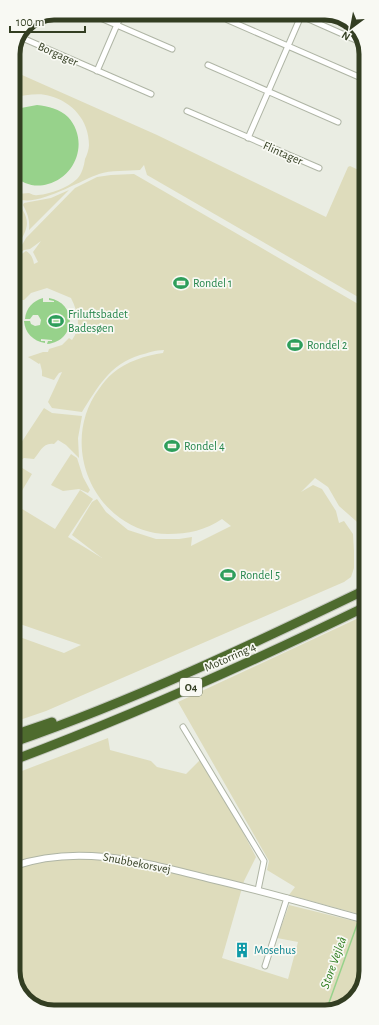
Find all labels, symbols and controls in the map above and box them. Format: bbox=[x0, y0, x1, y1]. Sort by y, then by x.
scale bar bbox=[10, 8, 85, 34]
north arrow bbox=[331, 8, 371, 48]
text: 100 m bbox=[16, 16, 44, 28]
text: N bbox=[340, 29, 352, 43]
street label: Borgager bbox=[36, 40, 80, 68]
street label: Flintager bbox=[261, 139, 305, 167]
sports icon: Rondel 1 bbox=[172, 274, 190, 292]
place label: Rondel 1 bbox=[193, 277, 232, 289]
place label: Friluftsbadet Badesøen bbox=[68, 308, 128, 334]
sports icon: Friluftsbadet Badesøen bbox=[47, 312, 65, 330]
sports icon: Rondel 2 bbox=[286, 336, 304, 354]
place label: Rondel 2 bbox=[307, 339, 348, 351]
sports icon: Rondel 4 bbox=[163, 437, 181, 455]
place label: Rondel 4 bbox=[184, 440, 225, 452]
sports icon: Rondel 5 bbox=[219, 566, 237, 584]
place label: Rondel 5 bbox=[240, 569, 280, 581]
street label: Motorring 4 bbox=[202, 640, 258, 674]
road number: O4 bbox=[180, 678, 202, 696]
street label: Snubbekorsvej bbox=[102, 851, 172, 876]
water label: Store Vejleå bbox=[319, 935, 350, 991]
building icon: Mosehus bbox=[233, 941, 251, 959]
place label: Mosehus bbox=[254, 944, 296, 956]

